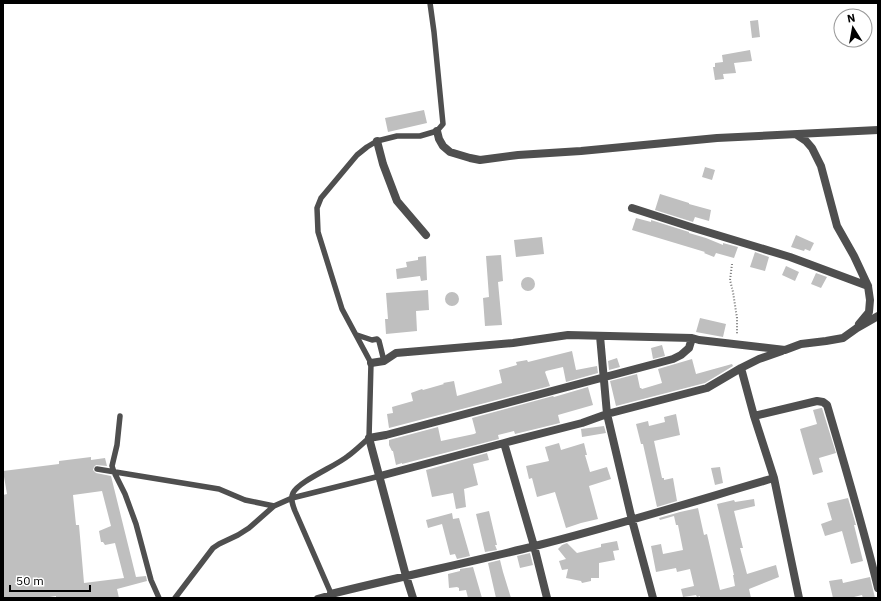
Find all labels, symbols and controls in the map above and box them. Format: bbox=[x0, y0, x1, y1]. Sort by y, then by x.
north arrow bbox=[833, 8, 873, 48]
text: N bbox=[846, 11, 856, 26]
scale bar bbox=[10, 567, 90, 593]
text: 50 m bbox=[16, 573, 44, 588]

